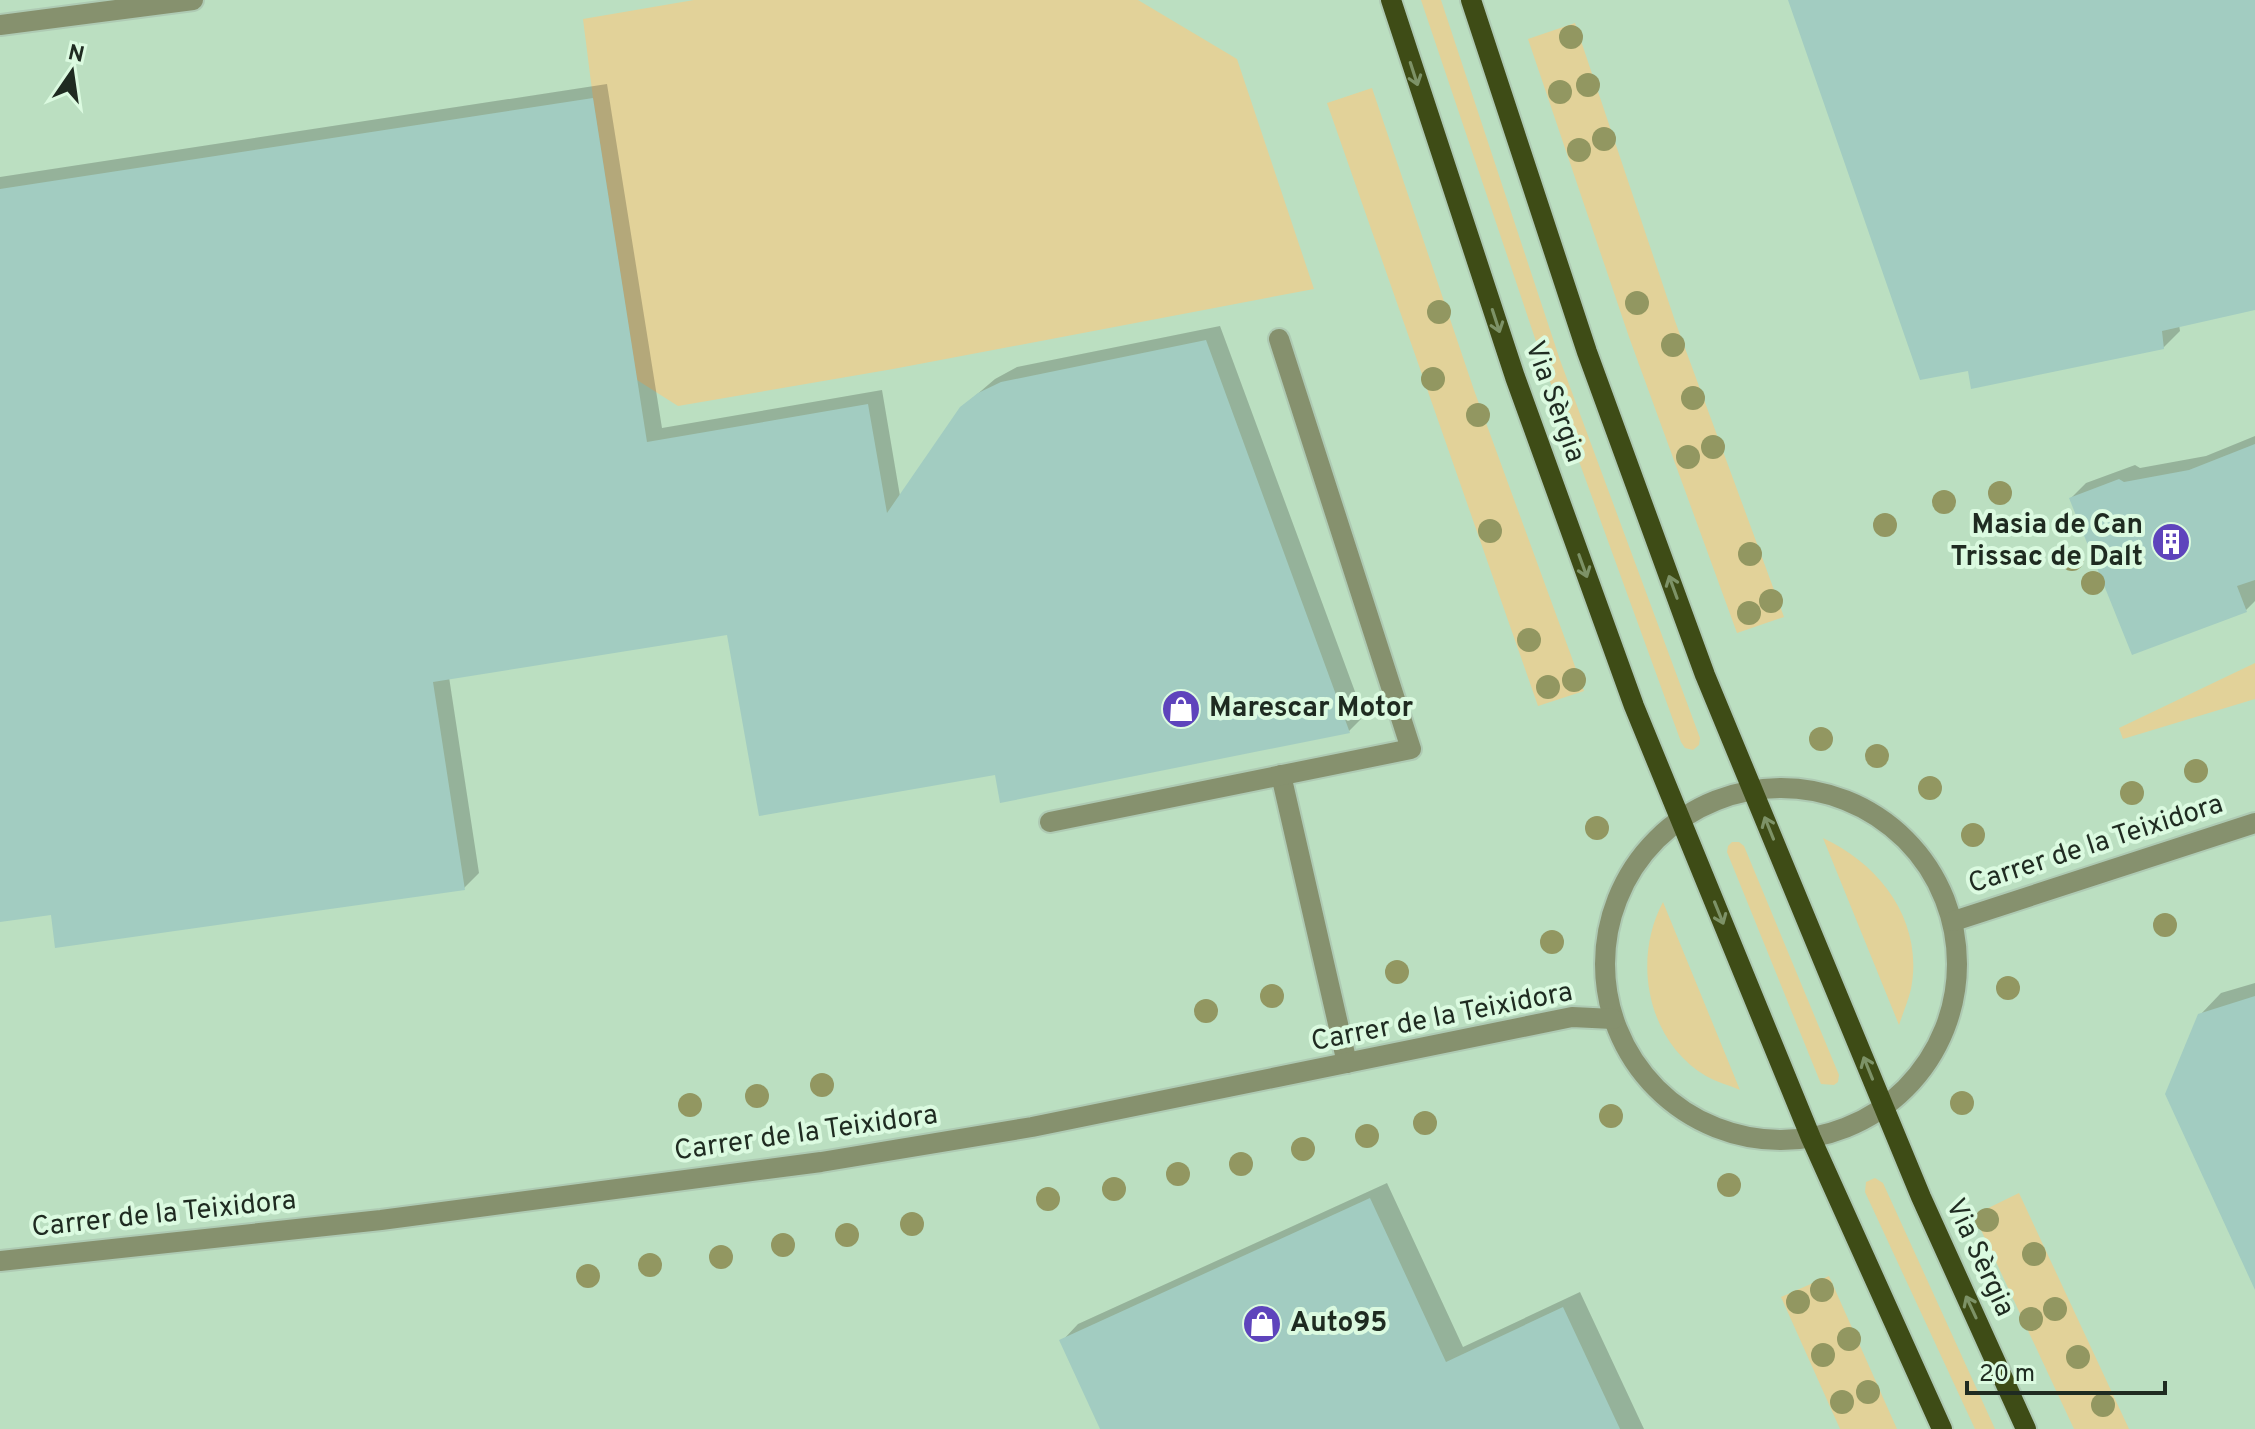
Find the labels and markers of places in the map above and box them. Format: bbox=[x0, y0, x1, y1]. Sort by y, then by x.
place label: Masia de Can Trissac de Dalt bbox=[1950, 508, 2143, 576]
building icon: Masia de Can Trissac de Dalt bbox=[2150, 521, 2192, 563]
shop icon: Marescar Motor bbox=[1160, 688, 1202, 730]
place label: Marescar Motor bbox=[1209, 691, 1413, 727]
shop icon: Auto95 bbox=[1241, 1303, 1283, 1345]
place label: Auto95 bbox=[1290, 1306, 1387, 1342]

